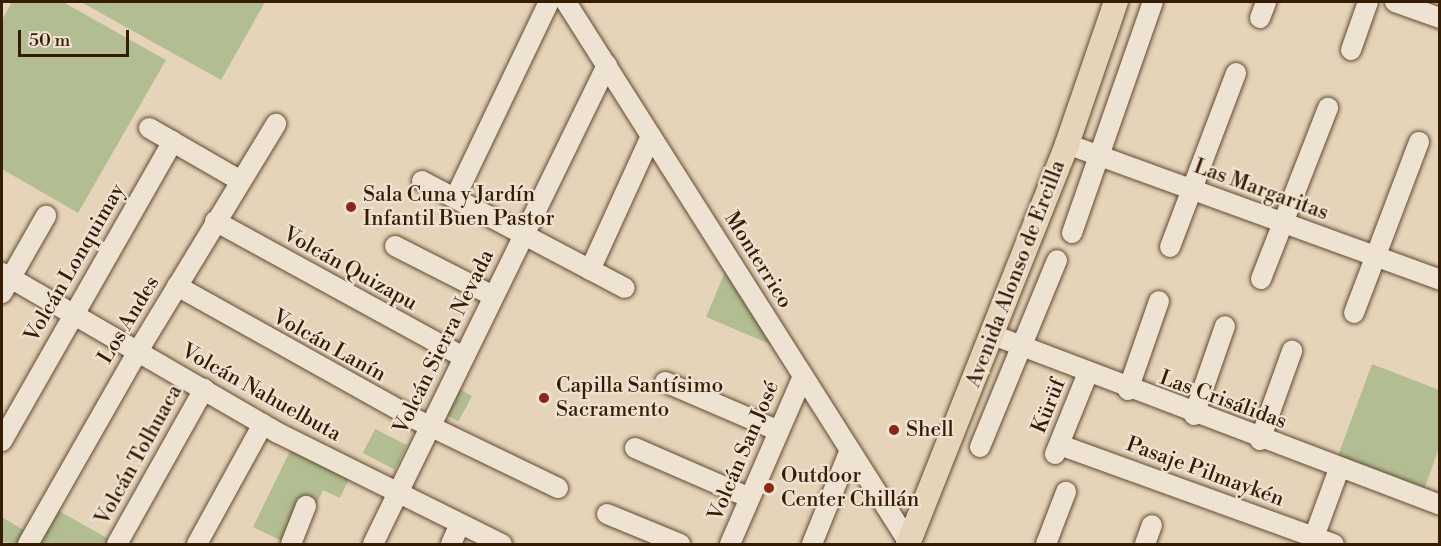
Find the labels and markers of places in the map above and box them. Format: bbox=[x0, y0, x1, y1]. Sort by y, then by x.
place label: Sala Cuna y Jardín Infantil Buen Pastor bbox=[363, 182, 555, 232]
marker: Sala Cuna y Jardín Infantil Buen Pastor bbox=[344, 200, 358, 214]
place label: Capilla Santísimo Sacramento bbox=[556, 373, 723, 423]
marker: Capilla Santísimo Sacramento bbox=[537, 391, 551, 405]
place label: Shell bbox=[906, 417, 954, 443]
marker: Shell bbox=[887, 423, 901, 437]
place label: Outdoor Center Chillán bbox=[781, 463, 919, 513]
marker: Outdoor Center Chillán bbox=[762, 481, 776, 495]

